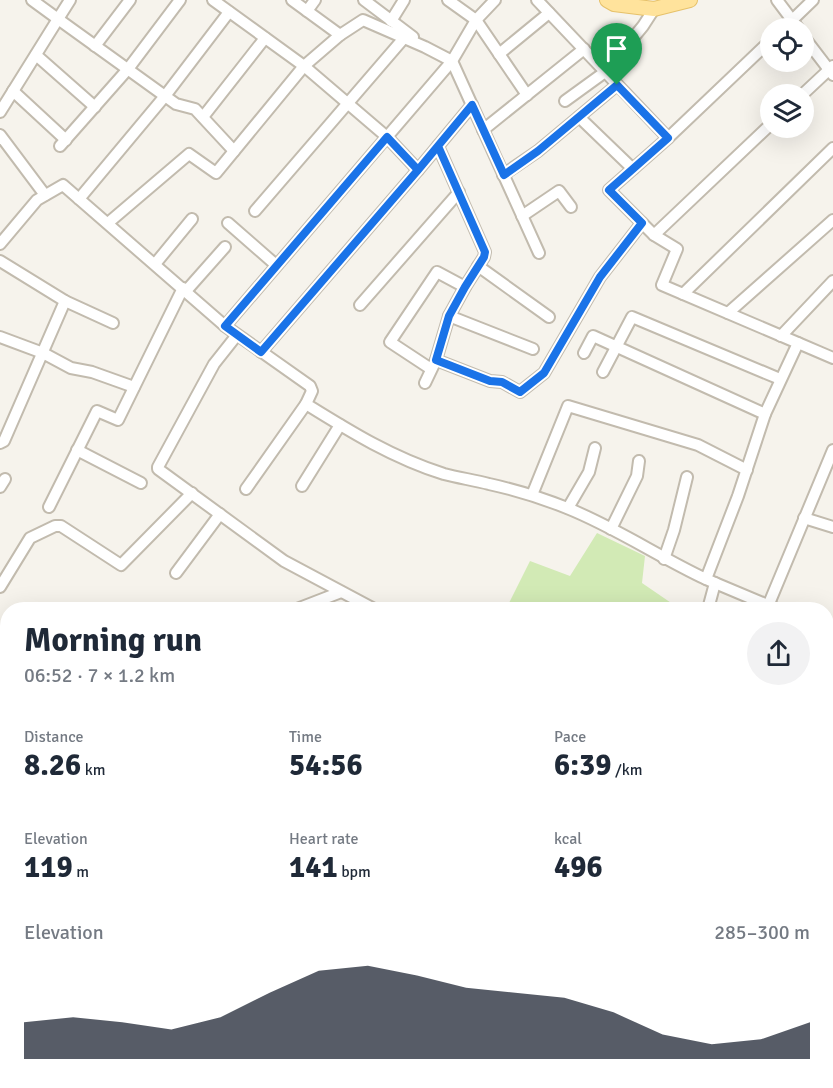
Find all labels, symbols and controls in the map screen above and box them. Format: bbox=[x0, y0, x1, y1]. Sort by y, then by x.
map controls bbox=[760, 18, 814, 138]
button: locate bbox=[760, 18, 814, 72]
pin bbox=[591, 23, 642, 85]
icon: arrive bbox=[600, 32, 633, 65]
button: layers bbox=[760, 84, 814, 138]
text: Morning run bbox=[24, 620, 202, 661]
button: share bbox=[747, 622, 810, 685]
text: 06:52 · 7 × 1.2 km bbox=[24, 663, 175, 688]
text: Distance bbox=[24, 727, 84, 747]
text: Time bbox=[289, 727, 322, 747]
text: Pace bbox=[554, 727, 586, 747]
text: 8.26 bbox=[24, 747, 81, 784]
text: 54:56 bbox=[289, 747, 363, 784]
text: 6:39 bbox=[554, 747, 611, 784]
text: km bbox=[81, 760, 106, 780]
text: /km bbox=[611, 760, 643, 780]
text: Elevation bbox=[24, 829, 88, 849]
text: Heart rate bbox=[289, 829, 358, 849]
text: kcal bbox=[554, 829, 582, 849]
text: 119 bbox=[24, 849, 73, 886]
text: 141 bbox=[289, 849, 338, 886]
text: 496 bbox=[554, 849, 603, 886]
text: m bbox=[73, 862, 89, 882]
text: bpm bbox=[338, 862, 371, 882]
text: Elevation bbox=[24, 920, 104, 945]
text: 285–300 m bbox=[714, 920, 810, 945]

